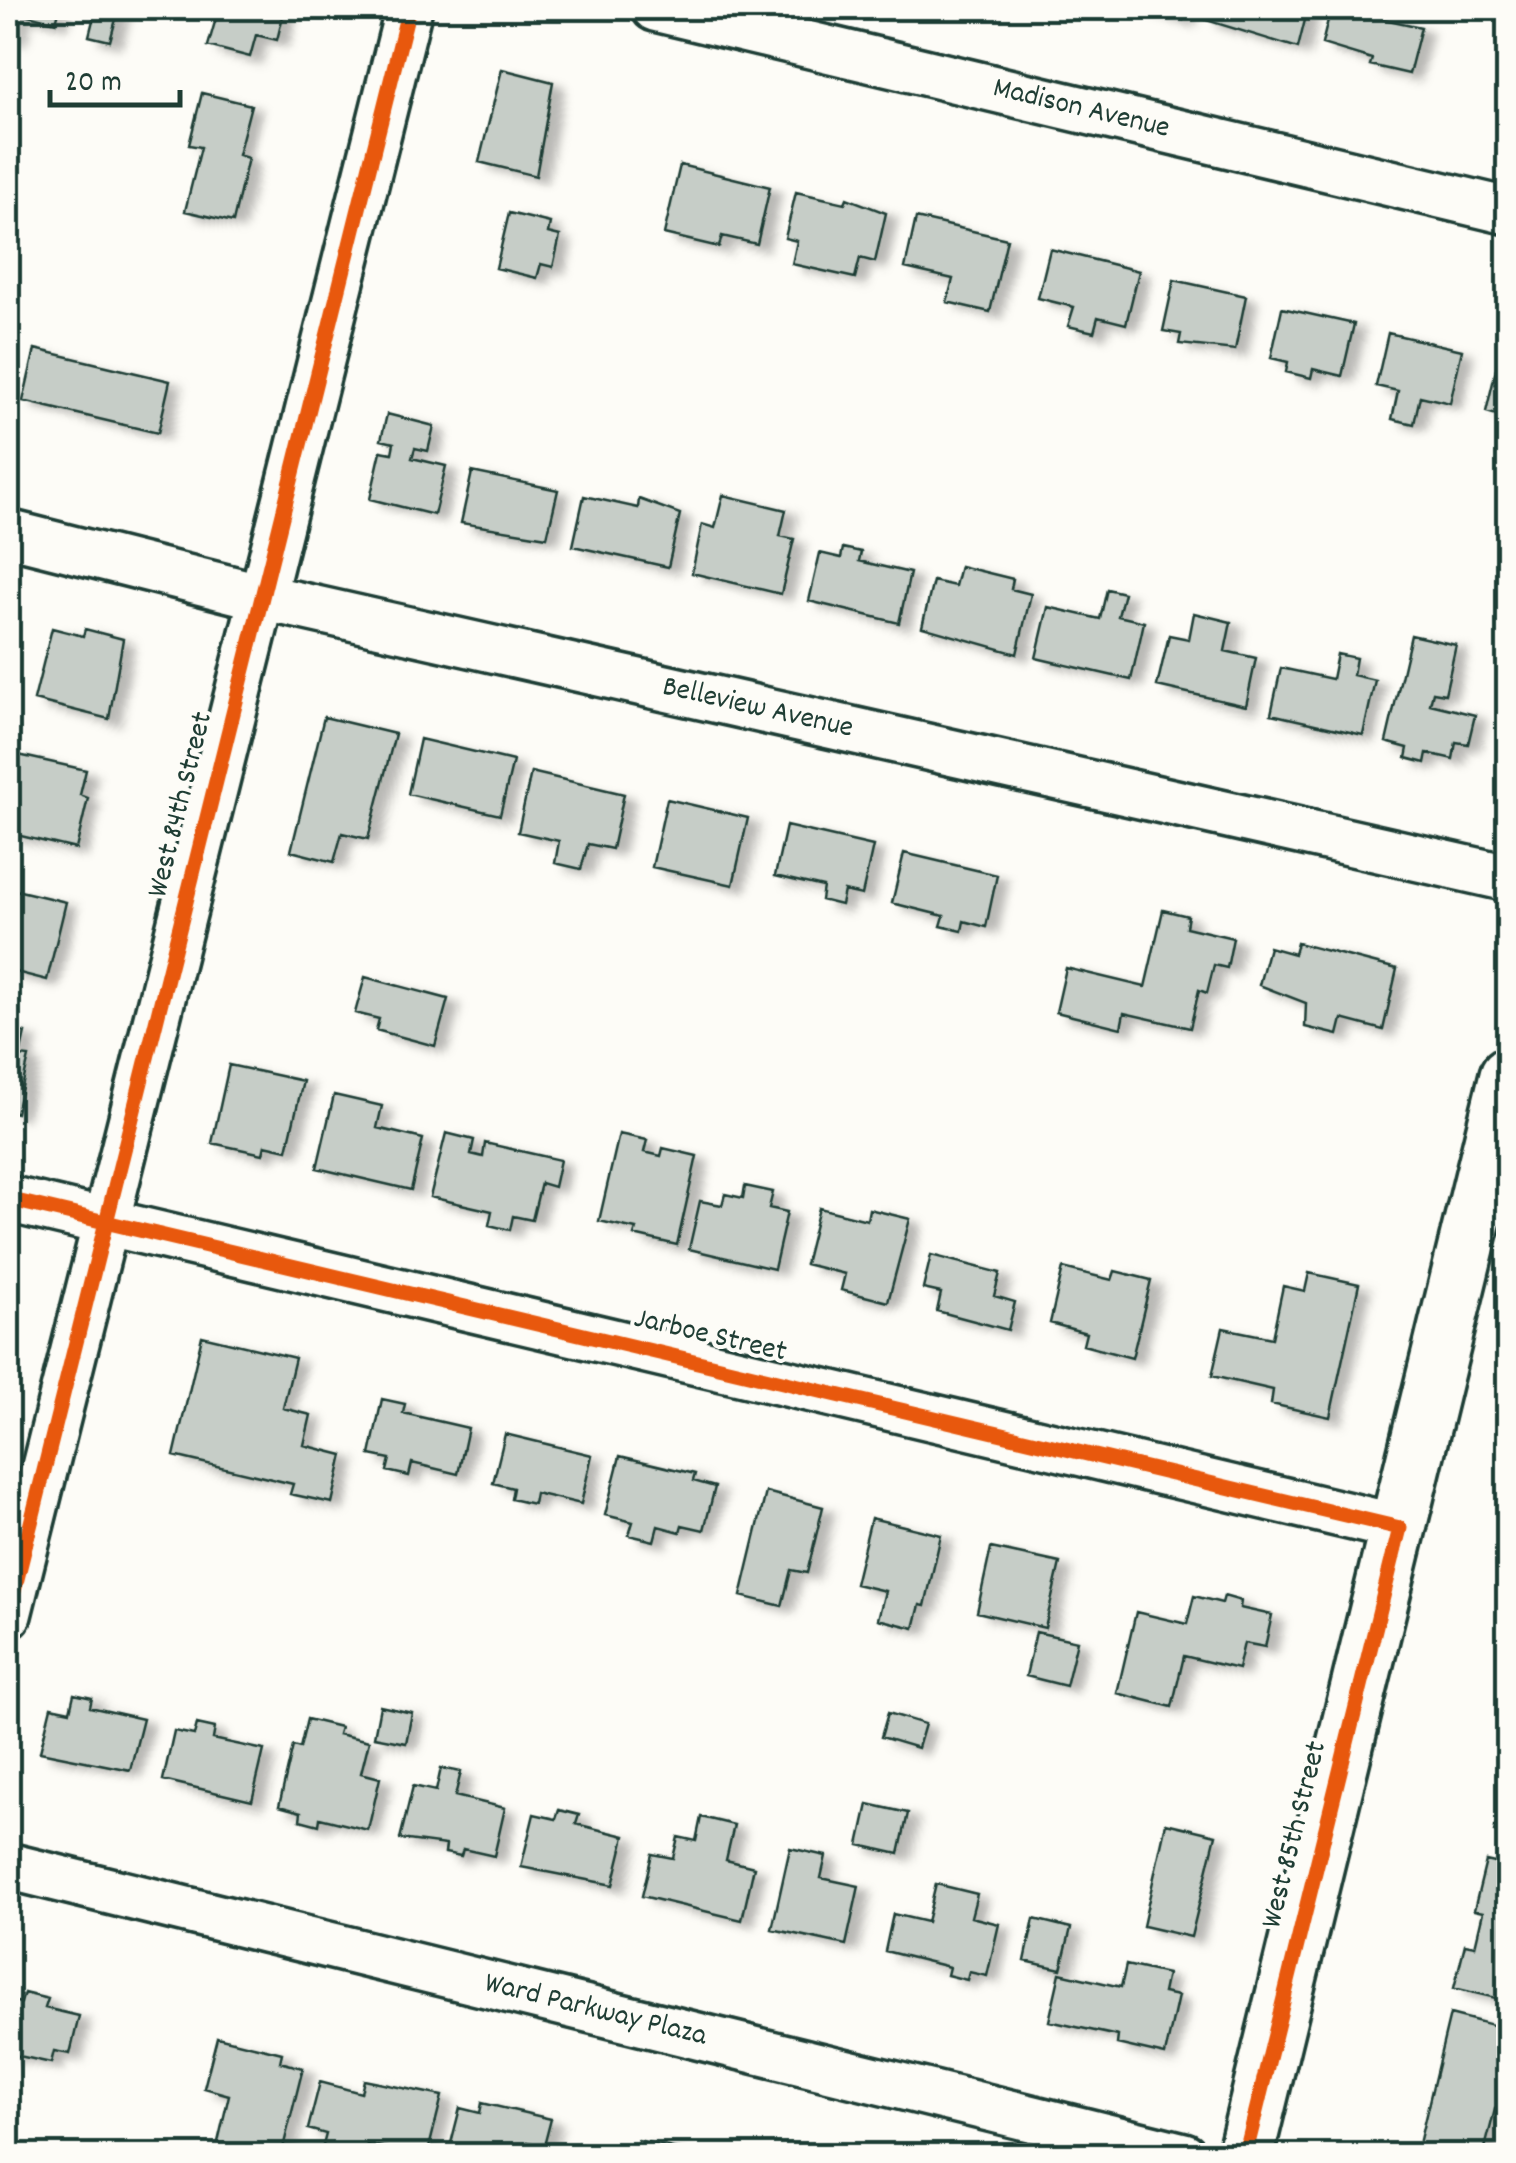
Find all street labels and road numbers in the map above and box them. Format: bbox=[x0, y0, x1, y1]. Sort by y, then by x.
street label: Madison Avenue bbox=[989, 68, 1174, 151]
street label: Belleview Avenue bbox=[658, 666, 857, 751]
street label: West 84th Street bbox=[138, 708, 226, 902]
street label: Jarboe Street bbox=[629, 1299, 791, 1375]
street label: West 85th Street bbox=[1252, 1737, 1340, 1933]
street label: Ward Parkway Plaza bbox=[480, 1963, 712, 2059]

